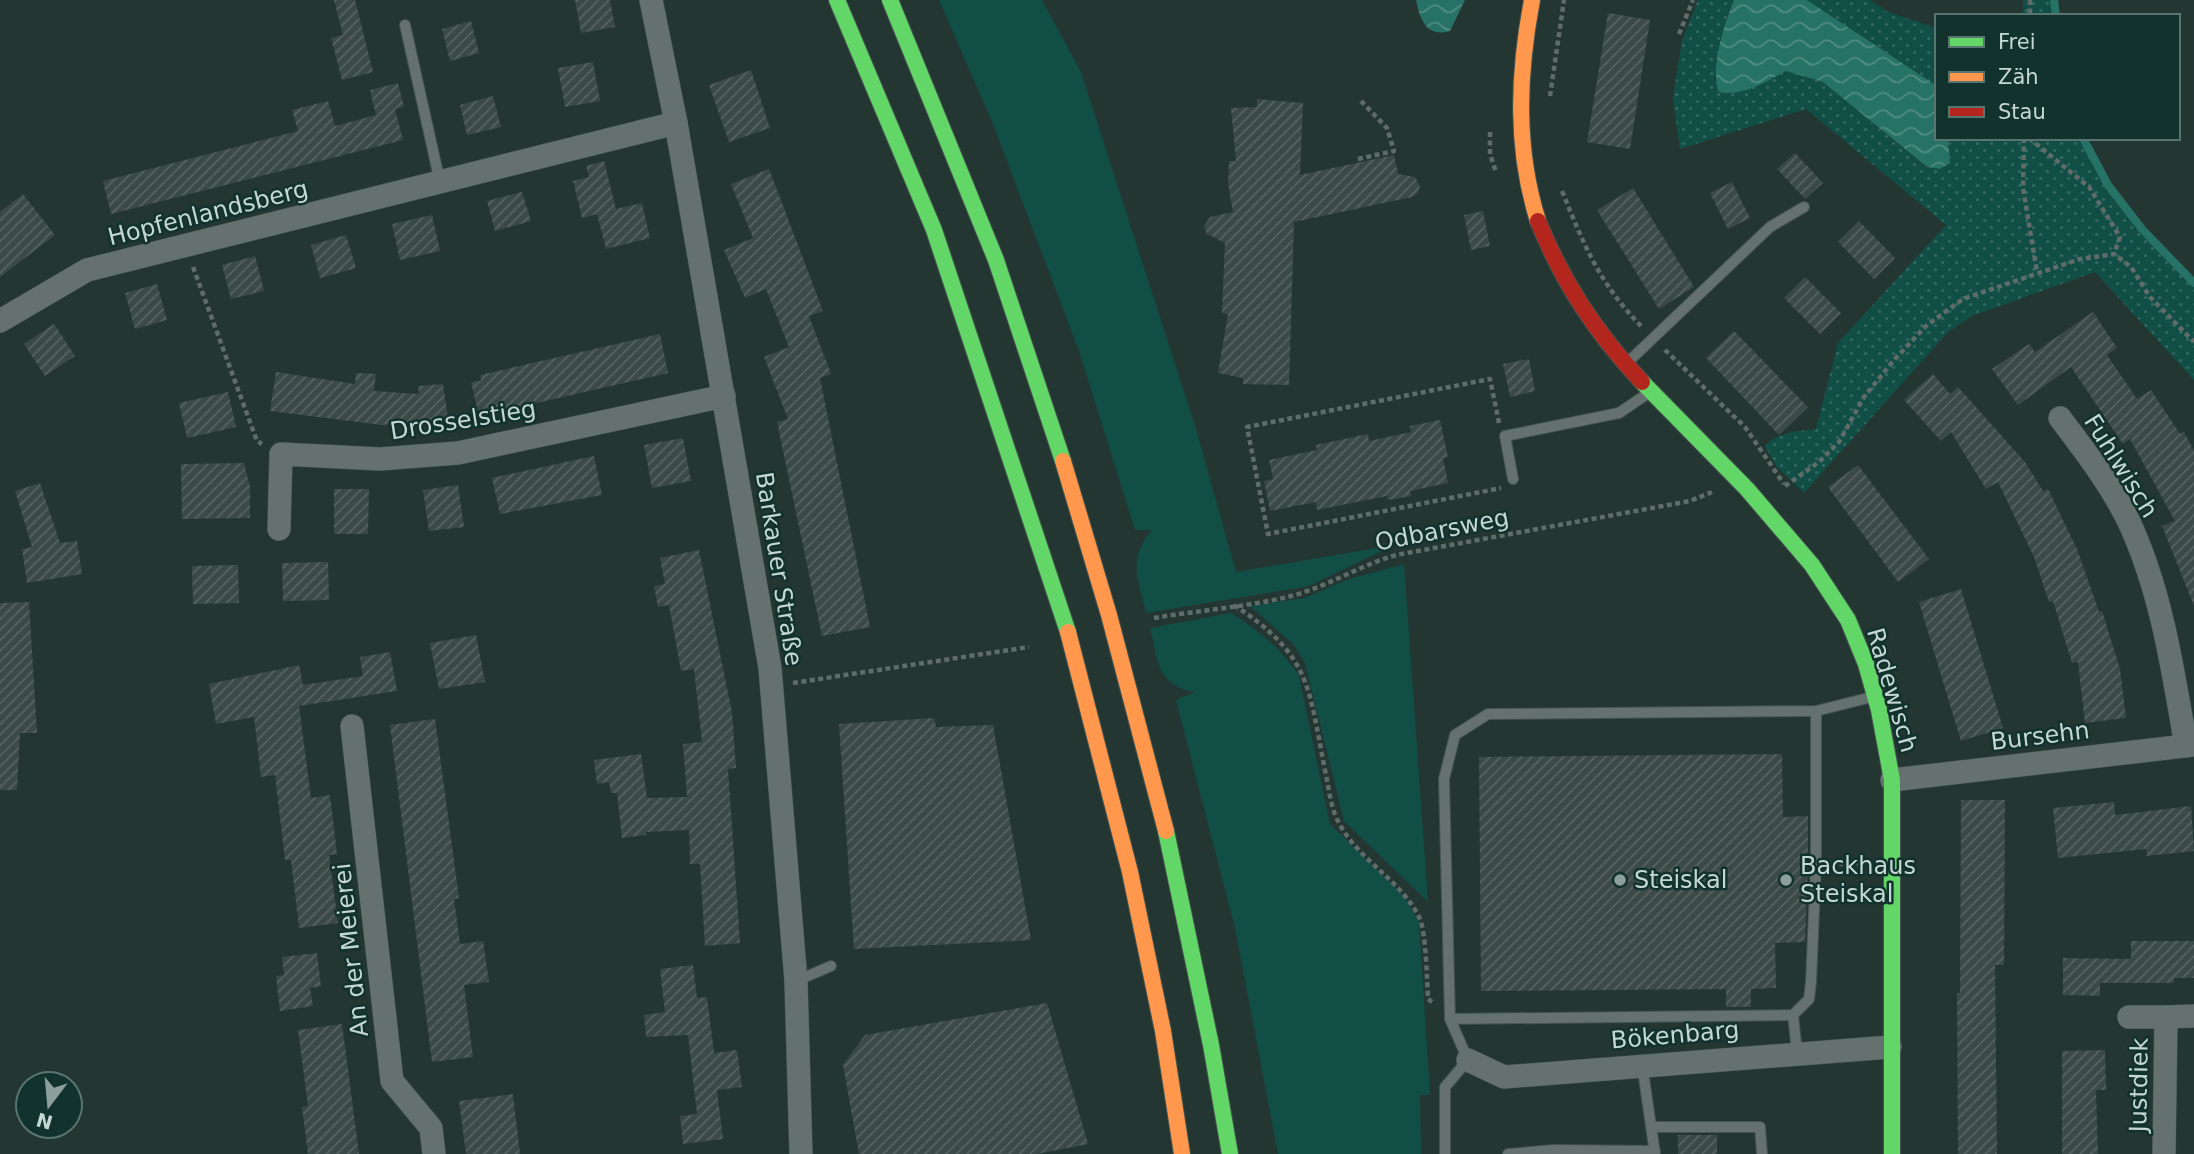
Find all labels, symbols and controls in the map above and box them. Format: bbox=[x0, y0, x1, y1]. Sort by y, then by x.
legend bbox=[1935, 14, 2180, 140]
text: Frei bbox=[1998, 30, 2035, 54]
text: Zäh bbox=[1998, 65, 2039, 89]
text: Stau bbox=[1998, 100, 2046, 124]
street label: Hopfenlandsberg bbox=[105, 175, 311, 251]
street label: Drosselstieg bbox=[388, 395, 538, 445]
street label: Fuhlwisch bbox=[2078, 409, 2164, 523]
street label: Barkauer Straße bbox=[750, 470, 808, 668]
street label: Odbarsweg bbox=[1373, 503, 1511, 557]
street label: Radewisch bbox=[1861, 625, 1923, 755]
street label: Bursehn bbox=[1989, 716, 2091, 756]
place label: Backhaus Steiskal bbox=[1800, 852, 1916, 908]
street label: An der Meierei bbox=[328, 862, 374, 1038]
place label: Steiskal bbox=[1634, 866, 1727, 894]
marker: Steiskal bbox=[1612, 872, 1628, 888]
marker: Backhaus Steiskal bbox=[1778, 872, 1794, 888]
street label: Bökenbarg bbox=[1610, 1015, 1740, 1055]
street label: Justdiek bbox=[2124, 1037, 2154, 1135]
north arrow bbox=[14, 1070, 84, 1140]
text: N bbox=[34, 1109, 55, 1134]

